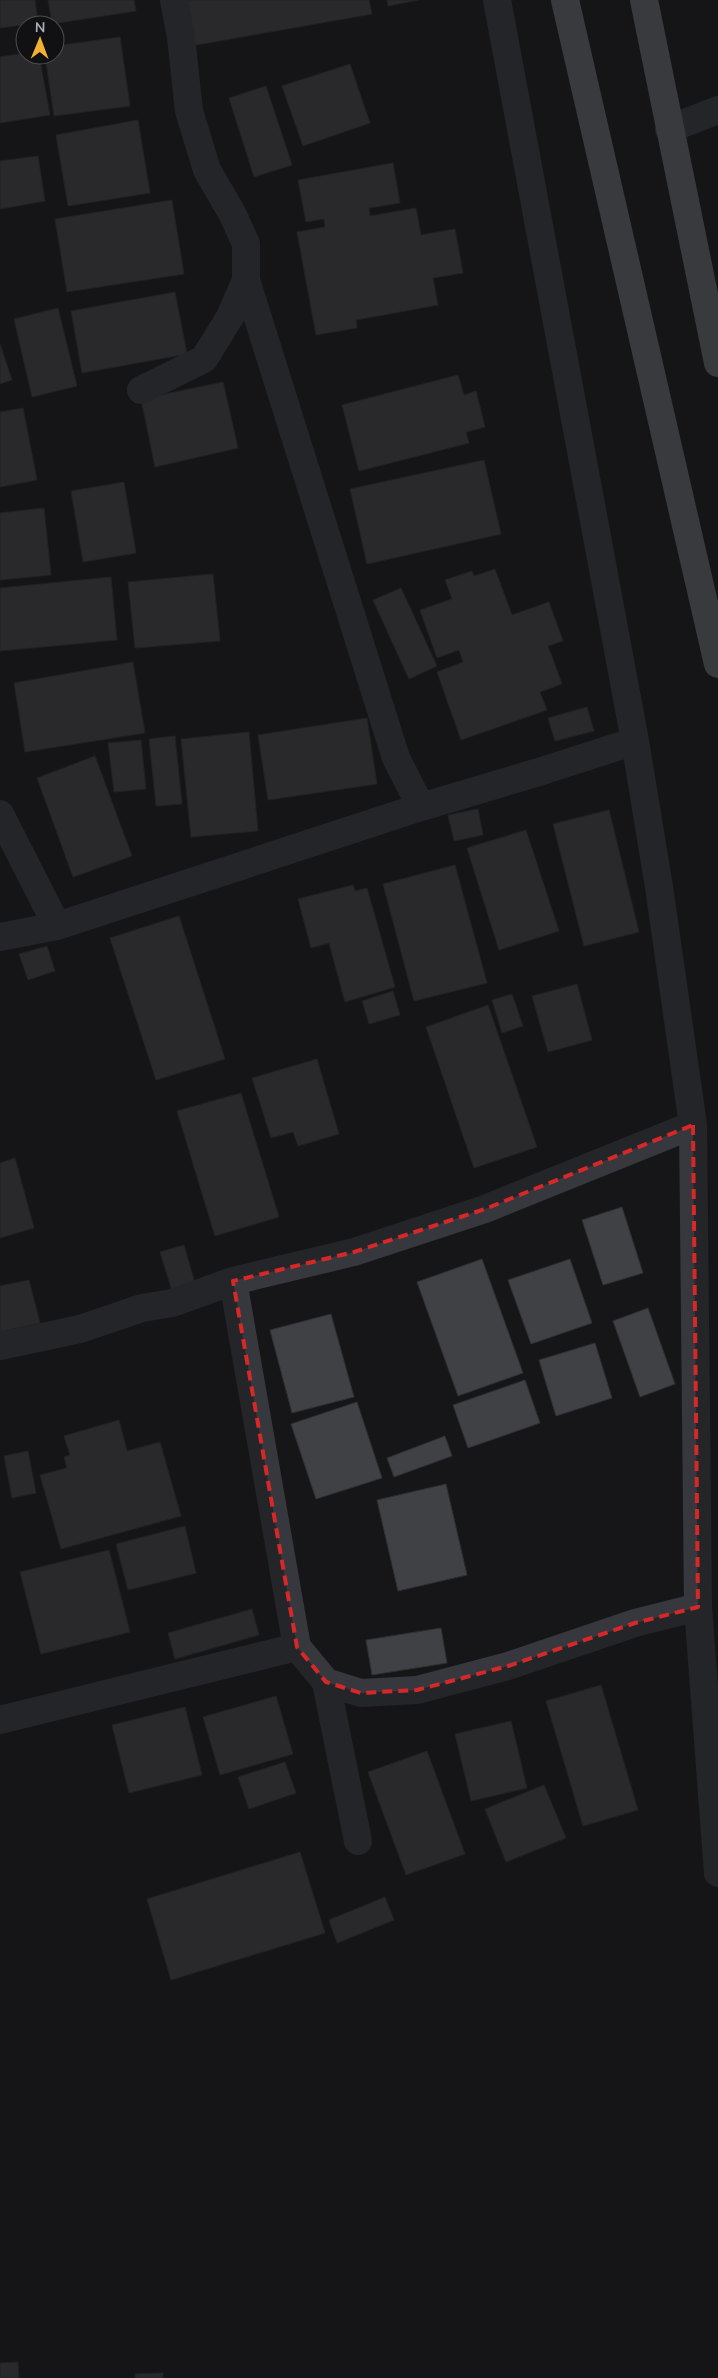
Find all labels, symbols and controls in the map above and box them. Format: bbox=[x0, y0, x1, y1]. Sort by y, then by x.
north arrow bbox=[15, 15, 65, 65]
text: N bbox=[35, 18, 46, 36]

